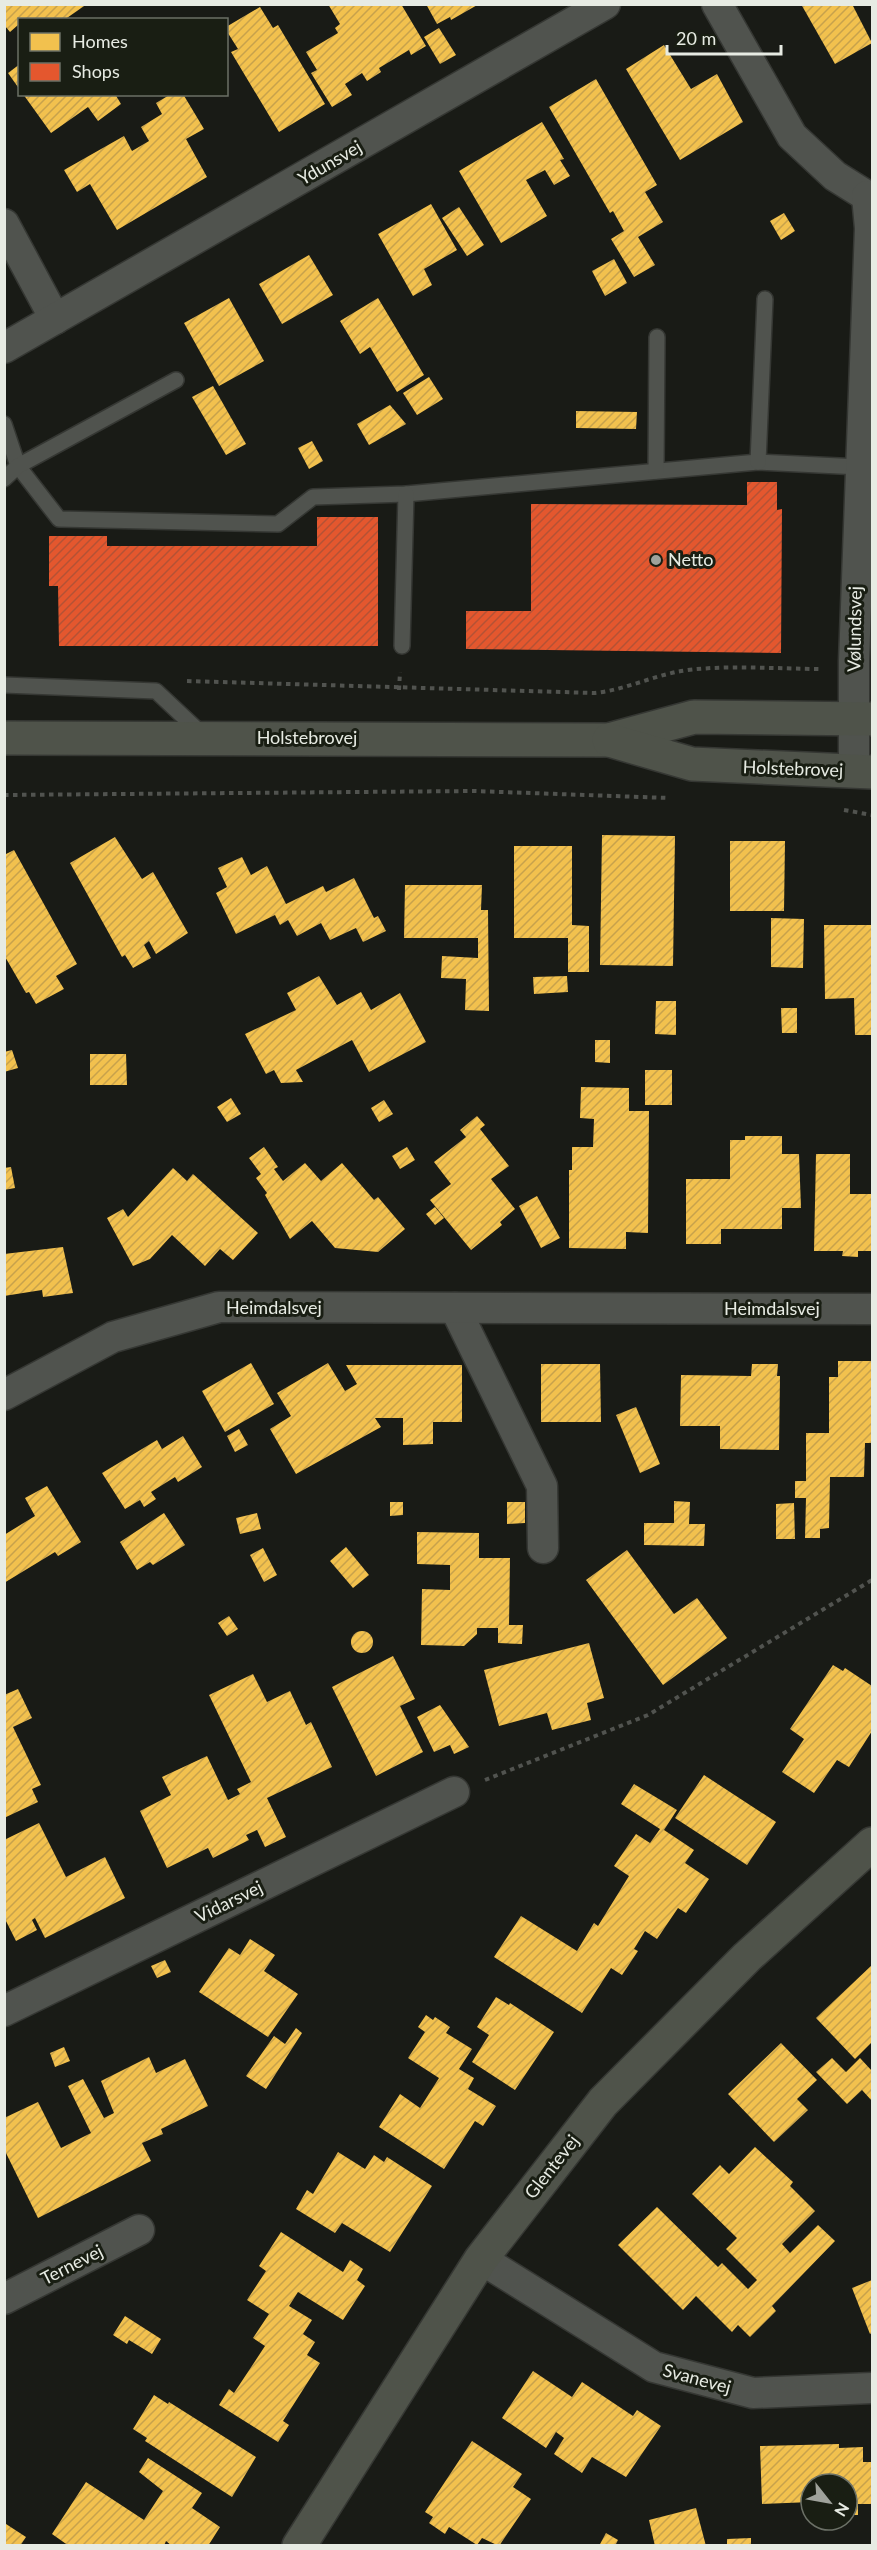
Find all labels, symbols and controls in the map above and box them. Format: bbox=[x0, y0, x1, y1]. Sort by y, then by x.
legend bbox=[18, 18, 228, 96]
scale bar bbox=[667, 18, 781, 56]
text: 20 m bbox=[676, 27, 716, 49]
text: Homes bbox=[72, 30, 128, 52]
text: Shops bbox=[72, 60, 120, 82]
street label: Ydunsvej bbox=[294, 135, 365, 189]
place label: Netto bbox=[668, 548, 713, 570]
marker: Netto bbox=[649, 553, 663, 567]
street label: Vølundsvej bbox=[842, 586, 866, 672]
street label: Holstebrovej bbox=[257, 726, 357, 748]
street label: Holstebrovej bbox=[742, 755, 844, 781]
street label: Heimdalsvej bbox=[226, 1296, 322, 1318]
street label: Heimdalsvej bbox=[724, 1297, 820, 1319]
street label: Vidarsvej bbox=[191, 1875, 266, 1927]
street label: Glentevej bbox=[519, 2130, 583, 2203]
street label: Ternevej bbox=[37, 2239, 106, 2289]
street label: Svanevej bbox=[661, 2358, 734, 2398]
north arrow bbox=[799, 2472, 859, 2532]
text: N bbox=[831, 2500, 854, 2520]

